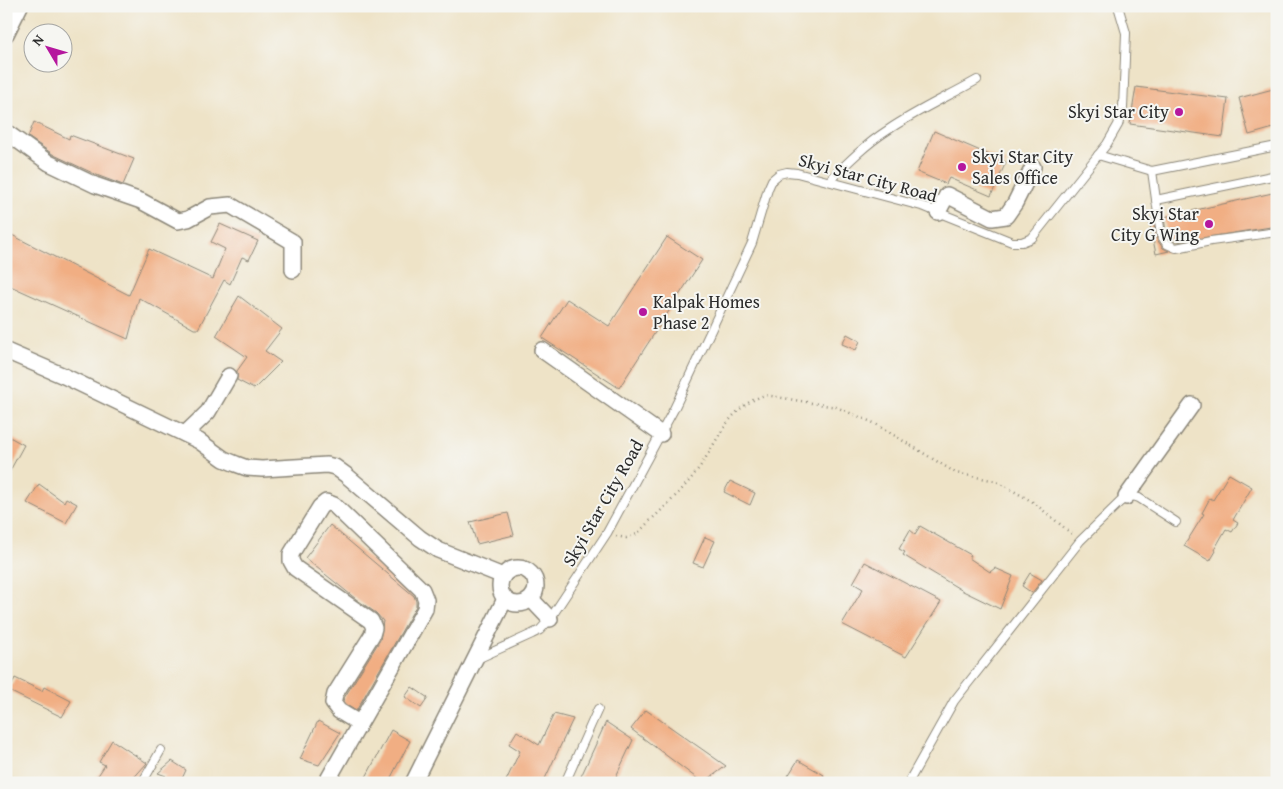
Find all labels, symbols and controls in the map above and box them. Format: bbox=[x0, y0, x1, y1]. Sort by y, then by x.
north arrow bbox=[22, 22, 72, 72]
text: N bbox=[27, 30, 49, 50]
place label: Skyi Star City bbox=[1068, 98, 1169, 125]
marker: Skyi Star City bbox=[1173, 106, 1185, 118]
place label: Skyi Star City Sales Office bbox=[972, 143, 1073, 191]
street label: Skyi Star City Road bbox=[796, 146, 941, 209]
marker: Skyi Star City Sales Office bbox=[956, 161, 968, 173]
place label: Skyi Star City G Wing bbox=[1111, 200, 1200, 248]
marker: Skyi Star City G Wing bbox=[1203, 218, 1215, 230]
place label: Kalpak Homes Phase 2 bbox=[653, 288, 760, 336]
marker: Kalpak Homes Phase 2 bbox=[637, 306, 649, 318]
street label: Skyi Star City Road bbox=[555, 434, 650, 571]

